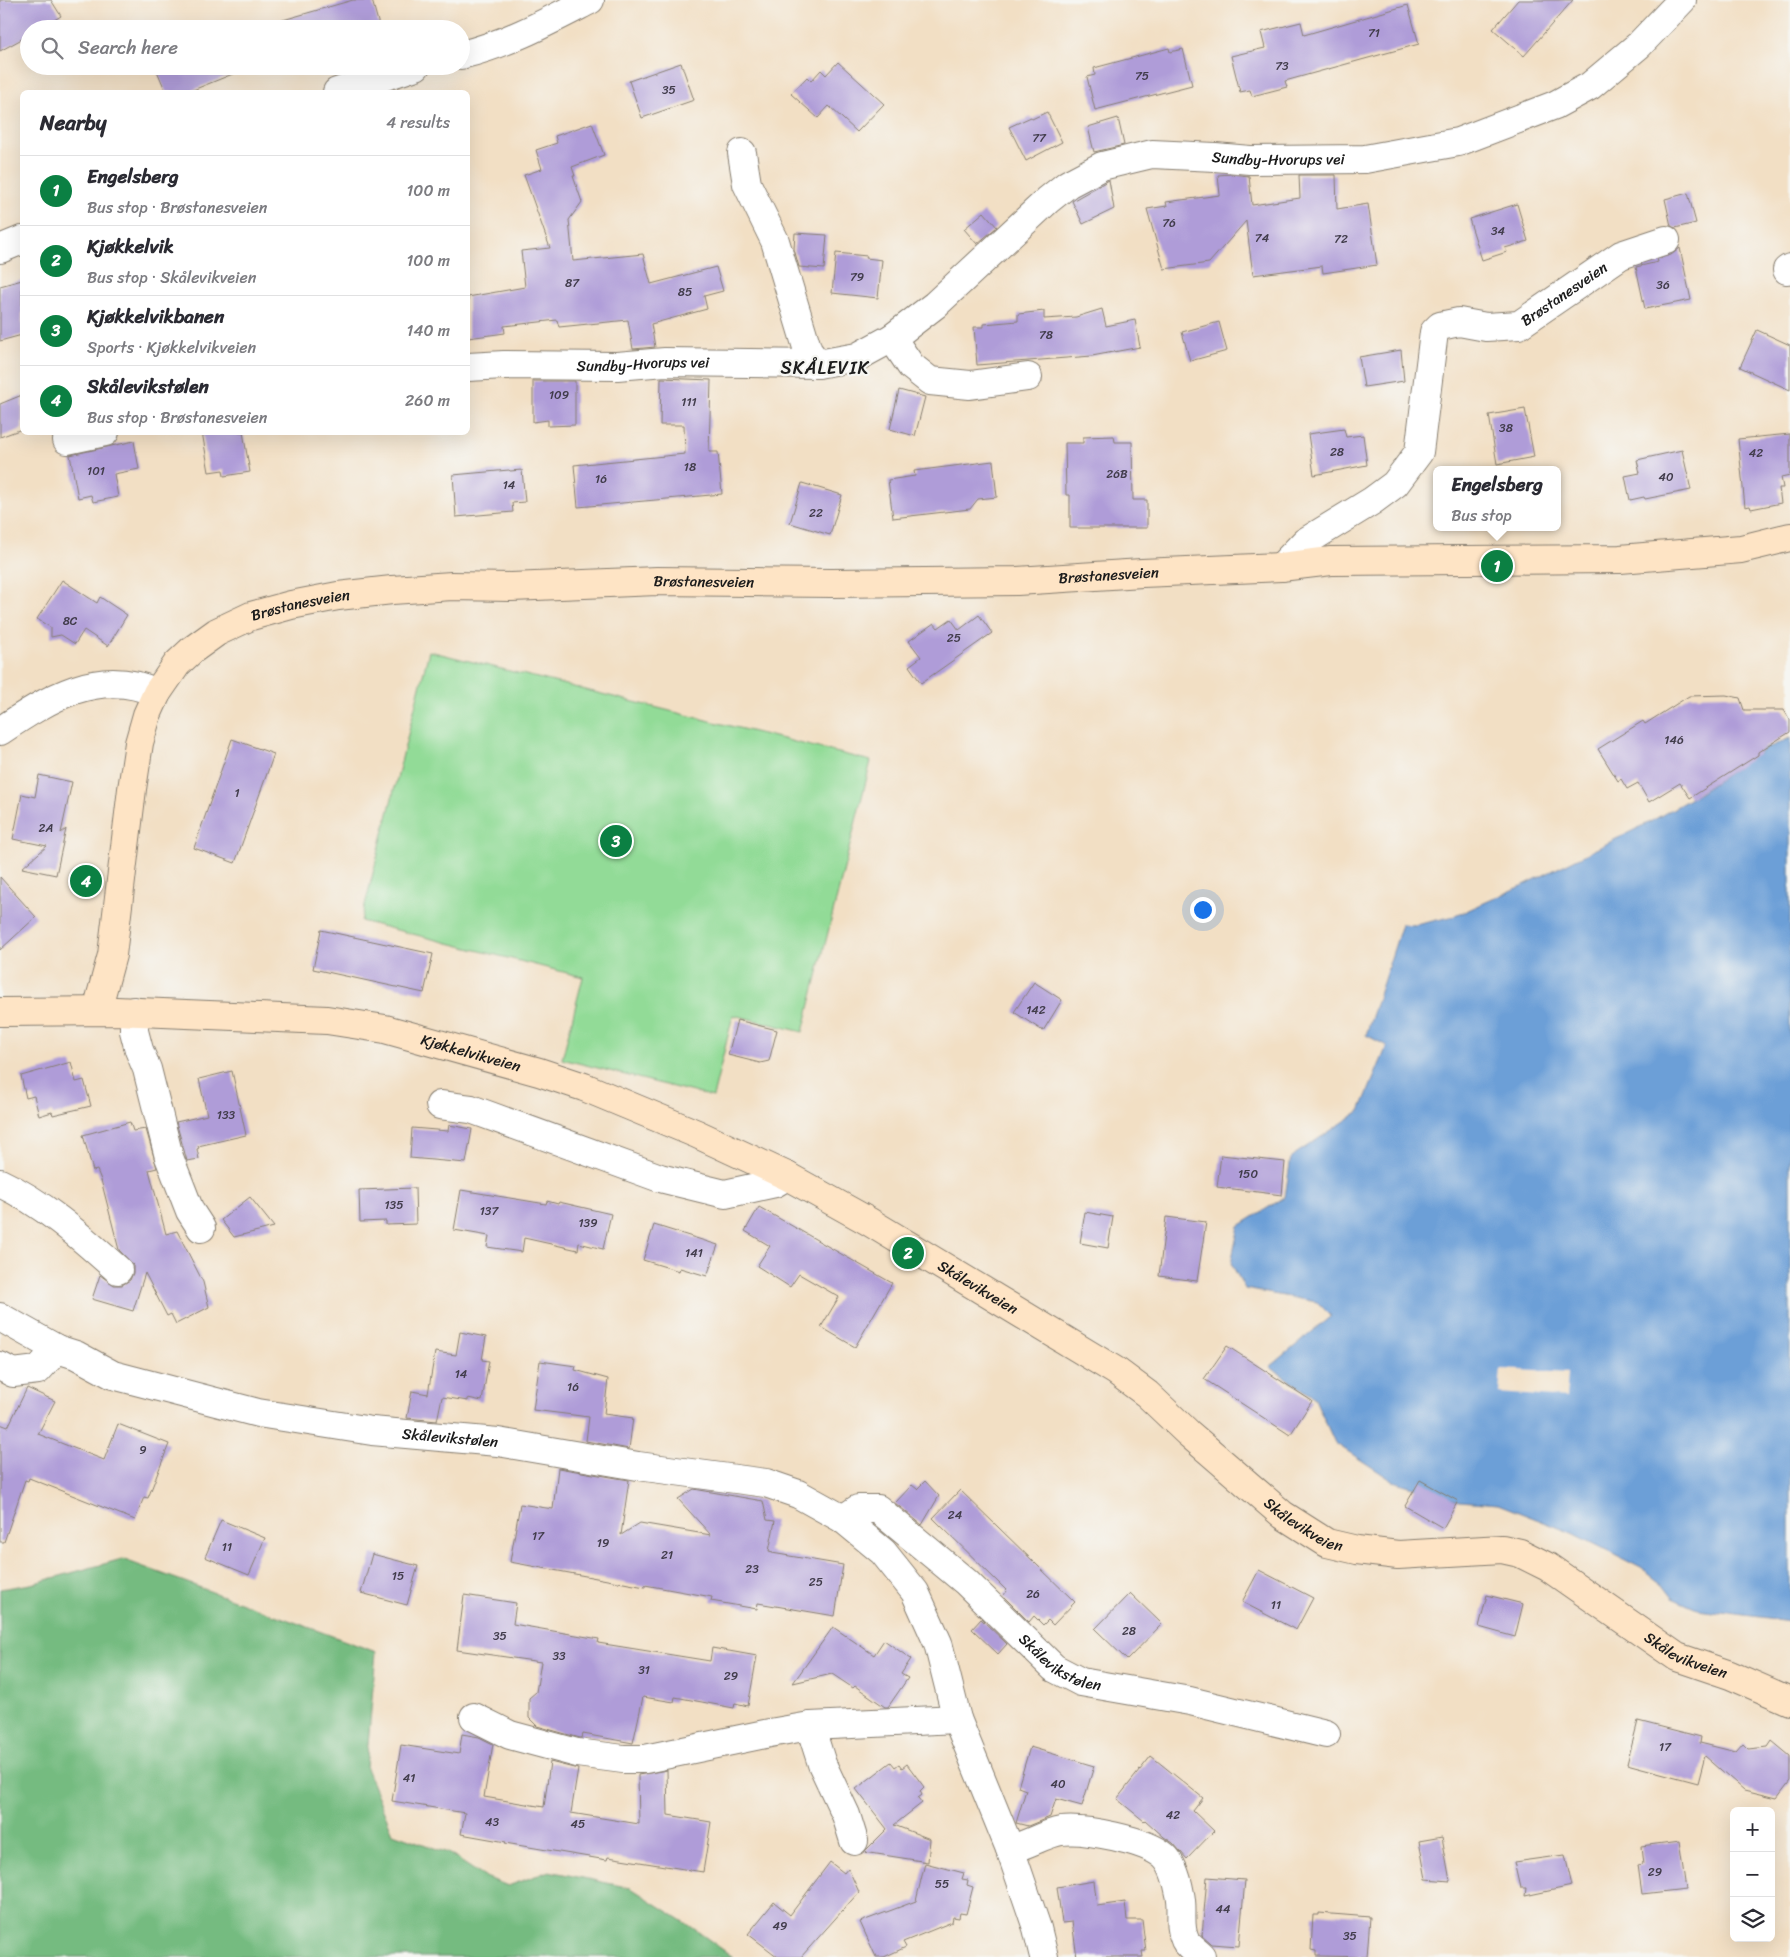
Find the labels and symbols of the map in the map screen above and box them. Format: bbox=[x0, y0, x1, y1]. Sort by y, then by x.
house number: 71 bbox=[1368, 22, 1380, 44]
house number: 73 bbox=[1275, 55, 1289, 77]
house number: 75 bbox=[1135, 65, 1149, 87]
house number: 35 bbox=[662, 79, 676, 101]
house number: 77 bbox=[1032, 127, 1047, 149]
street label: Sundby-Hvorups vei bbox=[1211, 144, 1346, 173]
house number: 76 bbox=[1162, 212, 1176, 234]
house number: 34 bbox=[1491, 220, 1506, 242]
house number: 74 bbox=[1255, 227, 1270, 249]
house number: 72 bbox=[1334, 228, 1348, 250]
street label: Brøstanesveien bbox=[1515, 255, 1613, 333]
house number: 79 bbox=[850, 266, 864, 288]
house number: 87 bbox=[565, 272, 580, 294]
house number: 36 bbox=[1656, 274, 1670, 296]
house number: 85 bbox=[678, 281, 692, 303]
house number: 78 bbox=[1039, 324, 1053, 346]
street label: Sundby-Hvorups vei bbox=[576, 349, 710, 379]
district label: SKÅLEVIK bbox=[780, 352, 870, 384]
house number: 109 bbox=[549, 384, 569, 406]
house number: 111 bbox=[681, 391, 697, 413]
house number: 38 bbox=[1499, 417, 1513, 439]
house number: 28 bbox=[1330, 441, 1344, 463]
house number: 42 bbox=[1749, 442, 1763, 464]
house number: 18 bbox=[684, 456, 696, 478]
house number: 101 bbox=[87, 460, 105, 482]
house number: 26B bbox=[1106, 463, 1128, 485]
house number: 40 bbox=[1658, 466, 1674, 488]
house number: 16 bbox=[595, 468, 607, 490]
house number: 14 bbox=[503, 474, 516, 496]
house number: 22 bbox=[809, 502, 823, 524]
pin: 1 bbox=[1481, 547, 1513, 585]
street label: Brøstanesveien bbox=[1058, 559, 1159, 591]
street label: Brøstanesveien bbox=[653, 568, 754, 595]
street label: Brøstanesveien bbox=[248, 582, 351, 628]
house number: 8C bbox=[63, 610, 78, 632]
house number: 25 bbox=[947, 627, 961, 649]
house number: 146 bbox=[1664, 729, 1684, 751]
house number: 1 bbox=[234, 782, 240, 804]
house number: 2A bbox=[39, 817, 54, 839]
pin: 3 bbox=[600, 822, 632, 860]
pin: 4 bbox=[70, 862, 102, 900]
your location bbox=[1190, 897, 1216, 923]
house number: 142 bbox=[1026, 999, 1046, 1021]
street label: Kjøkkelvikveien bbox=[418, 1027, 524, 1079]
house number: 133 bbox=[217, 1104, 236, 1126]
house number: 150 bbox=[1238, 1163, 1258, 1185]
house number: 135 bbox=[384, 1194, 404, 1216]
house number: 137 bbox=[480, 1200, 499, 1222]
house number: 139 bbox=[578, 1212, 598, 1234]
pin: 2 bbox=[892, 1234, 924, 1272]
house number: 141 bbox=[685, 1242, 703, 1264]
street label: Skålevikveien bbox=[933, 1253, 1023, 1322]
house number: 14 bbox=[455, 1363, 468, 1385]
house number: 16 bbox=[567, 1376, 579, 1398]
street label: Skålevikstølen bbox=[401, 1421, 499, 1455]
house number: 9 bbox=[139, 1439, 147, 1461]
street label: Skålevikveien bbox=[1258, 1491, 1345, 1559]
house number: 24 bbox=[948, 1504, 963, 1526]
house number: 17 bbox=[532, 1525, 545, 1547]
house number: 19 bbox=[597, 1532, 609, 1554]
house number: 11 bbox=[222, 1536, 232, 1558]
house number: 21 bbox=[661, 1544, 673, 1566]
house number: 23 bbox=[745, 1558, 759, 1580]
house number: 15 bbox=[392, 1565, 404, 1587]
house number: 25 bbox=[809, 1571, 823, 1593]
house number: 26 bbox=[1026, 1583, 1040, 1605]
house number: 11 bbox=[1271, 1594, 1281, 1616]
house number: 28 bbox=[1122, 1620, 1136, 1642]
house number: 35 bbox=[493, 1625, 507, 1647]
street label: Skålevikveien bbox=[1639, 1625, 1731, 1686]
street label: Skålevikstølen bbox=[1012, 1627, 1103, 1698]
house number: 33 bbox=[552, 1645, 566, 1667]
house number: 31 bbox=[638, 1659, 650, 1681]
house number: 29 bbox=[724, 1665, 738, 1687]
house number: 17 bbox=[1659, 1736, 1672, 1758]
house number: 41 bbox=[403, 1767, 415, 1789]
house number: 40 bbox=[1050, 1773, 1066, 1795]
house number: 42 bbox=[1166, 1804, 1180, 1826]
house number: 43 bbox=[485, 1811, 499, 1833]
house number: 45 bbox=[571, 1813, 585, 1835]
house number: 29 bbox=[1648, 1861, 1662, 1883]
house number: 55 bbox=[935, 1873, 949, 1895]
house number: 44 bbox=[1215, 1898, 1231, 1920]
house number: 49 bbox=[773, 1915, 787, 1937]
house number: 35 bbox=[1343, 1925, 1357, 1947]

